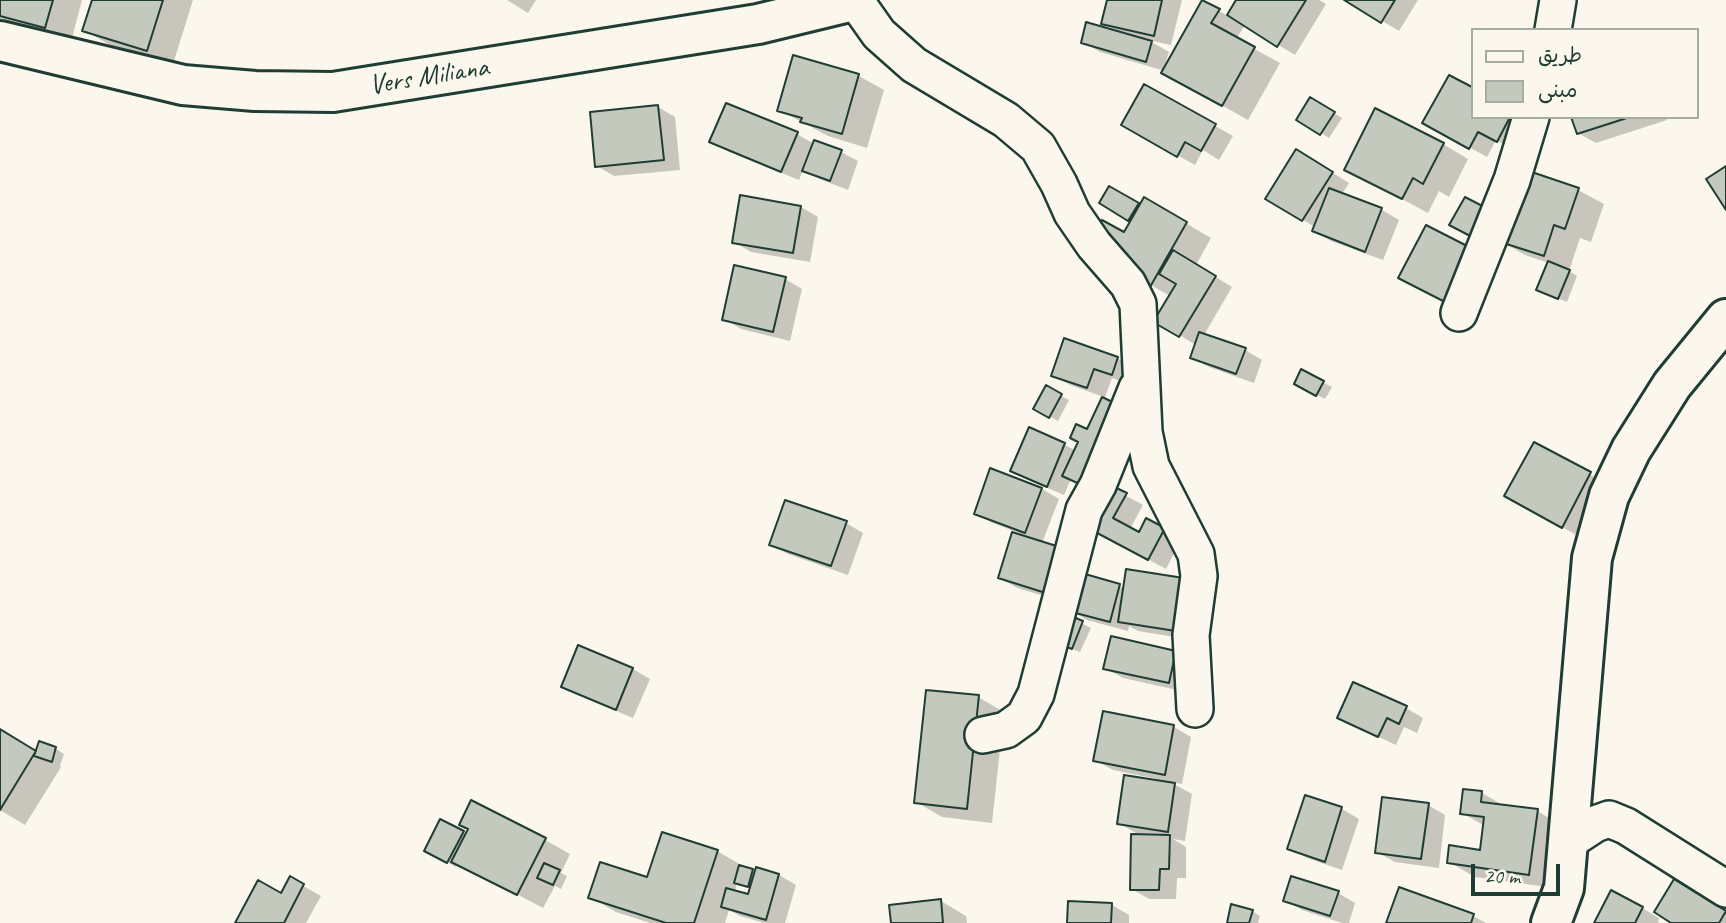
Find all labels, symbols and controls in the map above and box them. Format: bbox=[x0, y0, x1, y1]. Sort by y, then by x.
legend bbox=[1470, 28, 1698, 119]
text: طريق bbox=[1538, 42, 1582, 68]
street label: Vers Miliana bbox=[367, 51, 491, 103]
text: مبنى bbox=[1538, 77, 1577, 103]
scale bar bbox=[1474, 850, 1563, 894]
text: 20 m bbox=[1484, 863, 1520, 889]

